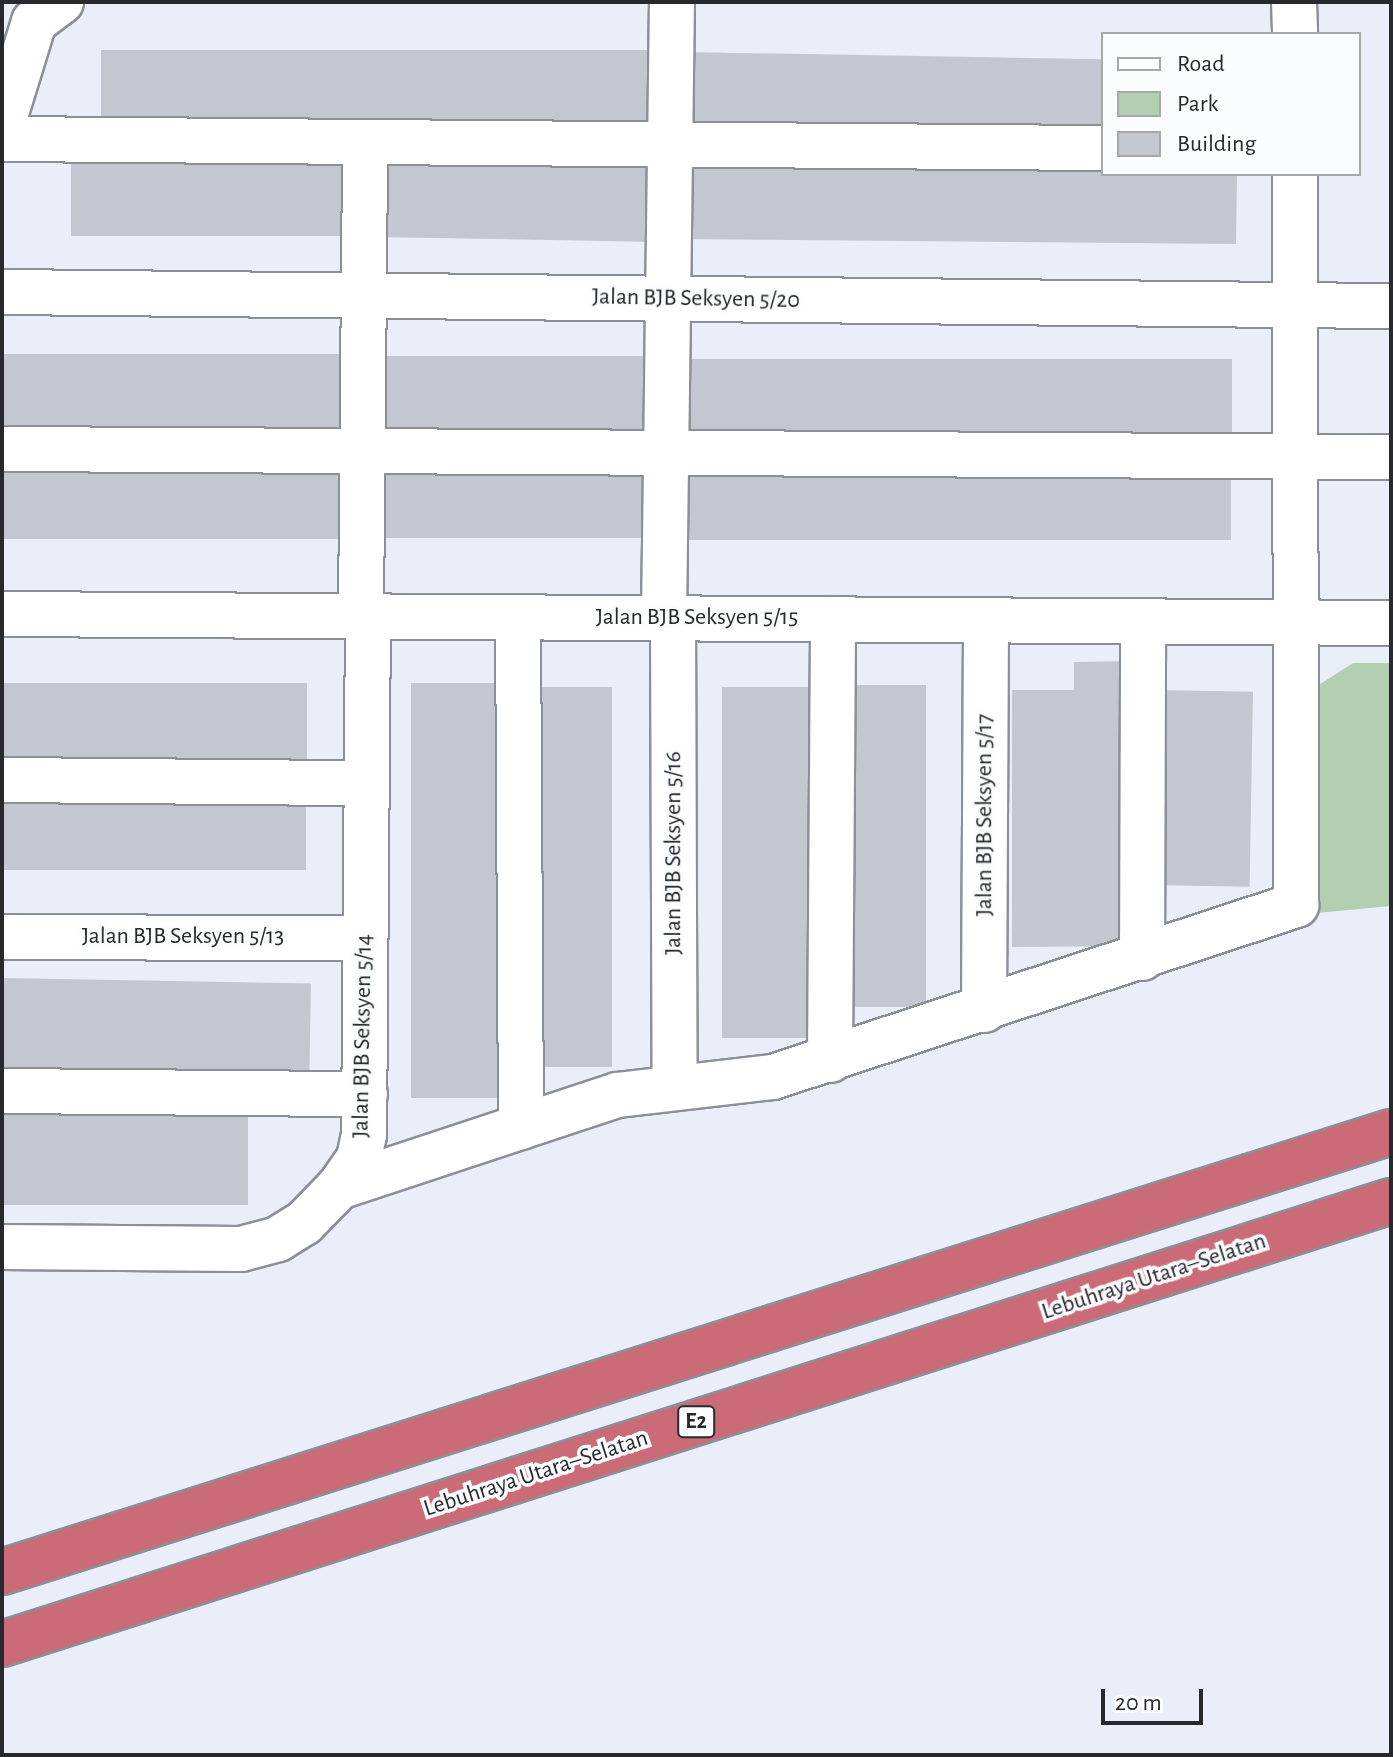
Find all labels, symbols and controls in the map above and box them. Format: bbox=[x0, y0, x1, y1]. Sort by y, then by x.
legend bbox=[1101, 32, 1361, 176]
text: Road bbox=[1177, 52, 1225, 76]
text: Park bbox=[1177, 92, 1218, 116]
text: Building bbox=[1177, 132, 1256, 156]
street label: Jalan BJB Seksyen 5/20 bbox=[592, 283, 800, 315]
street label: Jalan BJB Seksyen 5/15 bbox=[596, 604, 798, 632]
street label: Jalan BJB Seksyen 5/17 bbox=[971, 714, 999, 916]
street label: Jalan BJB Seksyen 5/16 bbox=[660, 751, 688, 955]
street label: Jalan BJB Seksyen 5/13 bbox=[82, 923, 284, 951]
street label: Jalan BJB Seksyen 5/14 bbox=[347, 934, 379, 1138]
street label: Lebuhraya Utara–Selatan bbox=[1038, 1227, 1270, 1327]
road number: E2 bbox=[676, 1404, 716, 1440]
street label: Lebuhraya Utara–Selatan bbox=[420, 1424, 652, 1524]
scale bar bbox=[1105, 1673, 1207, 1723]
text: 20 m bbox=[1115, 1691, 1162, 1715]

